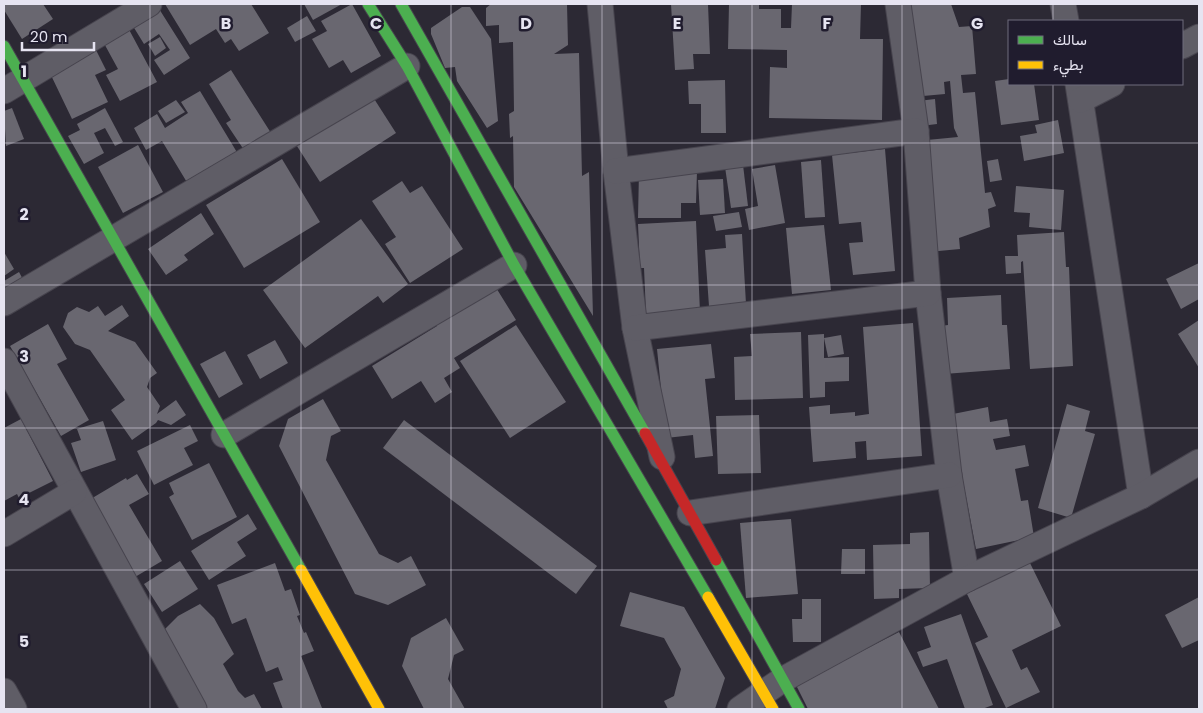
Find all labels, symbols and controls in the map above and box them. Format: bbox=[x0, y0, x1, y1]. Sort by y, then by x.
text: B bbox=[221, 12, 231, 35]
text: C bbox=[370, 12, 382, 35]
text: D bbox=[520, 12, 532, 35]
text: E bbox=[673, 12, 681, 35]
text: F bbox=[823, 12, 832, 35]
text: G bbox=[971, 12, 983, 35]
scale bar bbox=[22, 20, 95, 52]
legend bbox=[1008, 20, 1183, 85]
text: 20 m bbox=[30, 26, 68, 47]
text: سالك bbox=[1053, 29, 1087, 50]
text: بطيء bbox=[1053, 54, 1083, 78]
text: 1 bbox=[21, 60, 27, 83]
text: 2 bbox=[19, 203, 29, 226]
text: 3 bbox=[19, 345, 29, 368]
text: 4 bbox=[19, 488, 30, 511]
text: 5 bbox=[19, 630, 29, 653]

